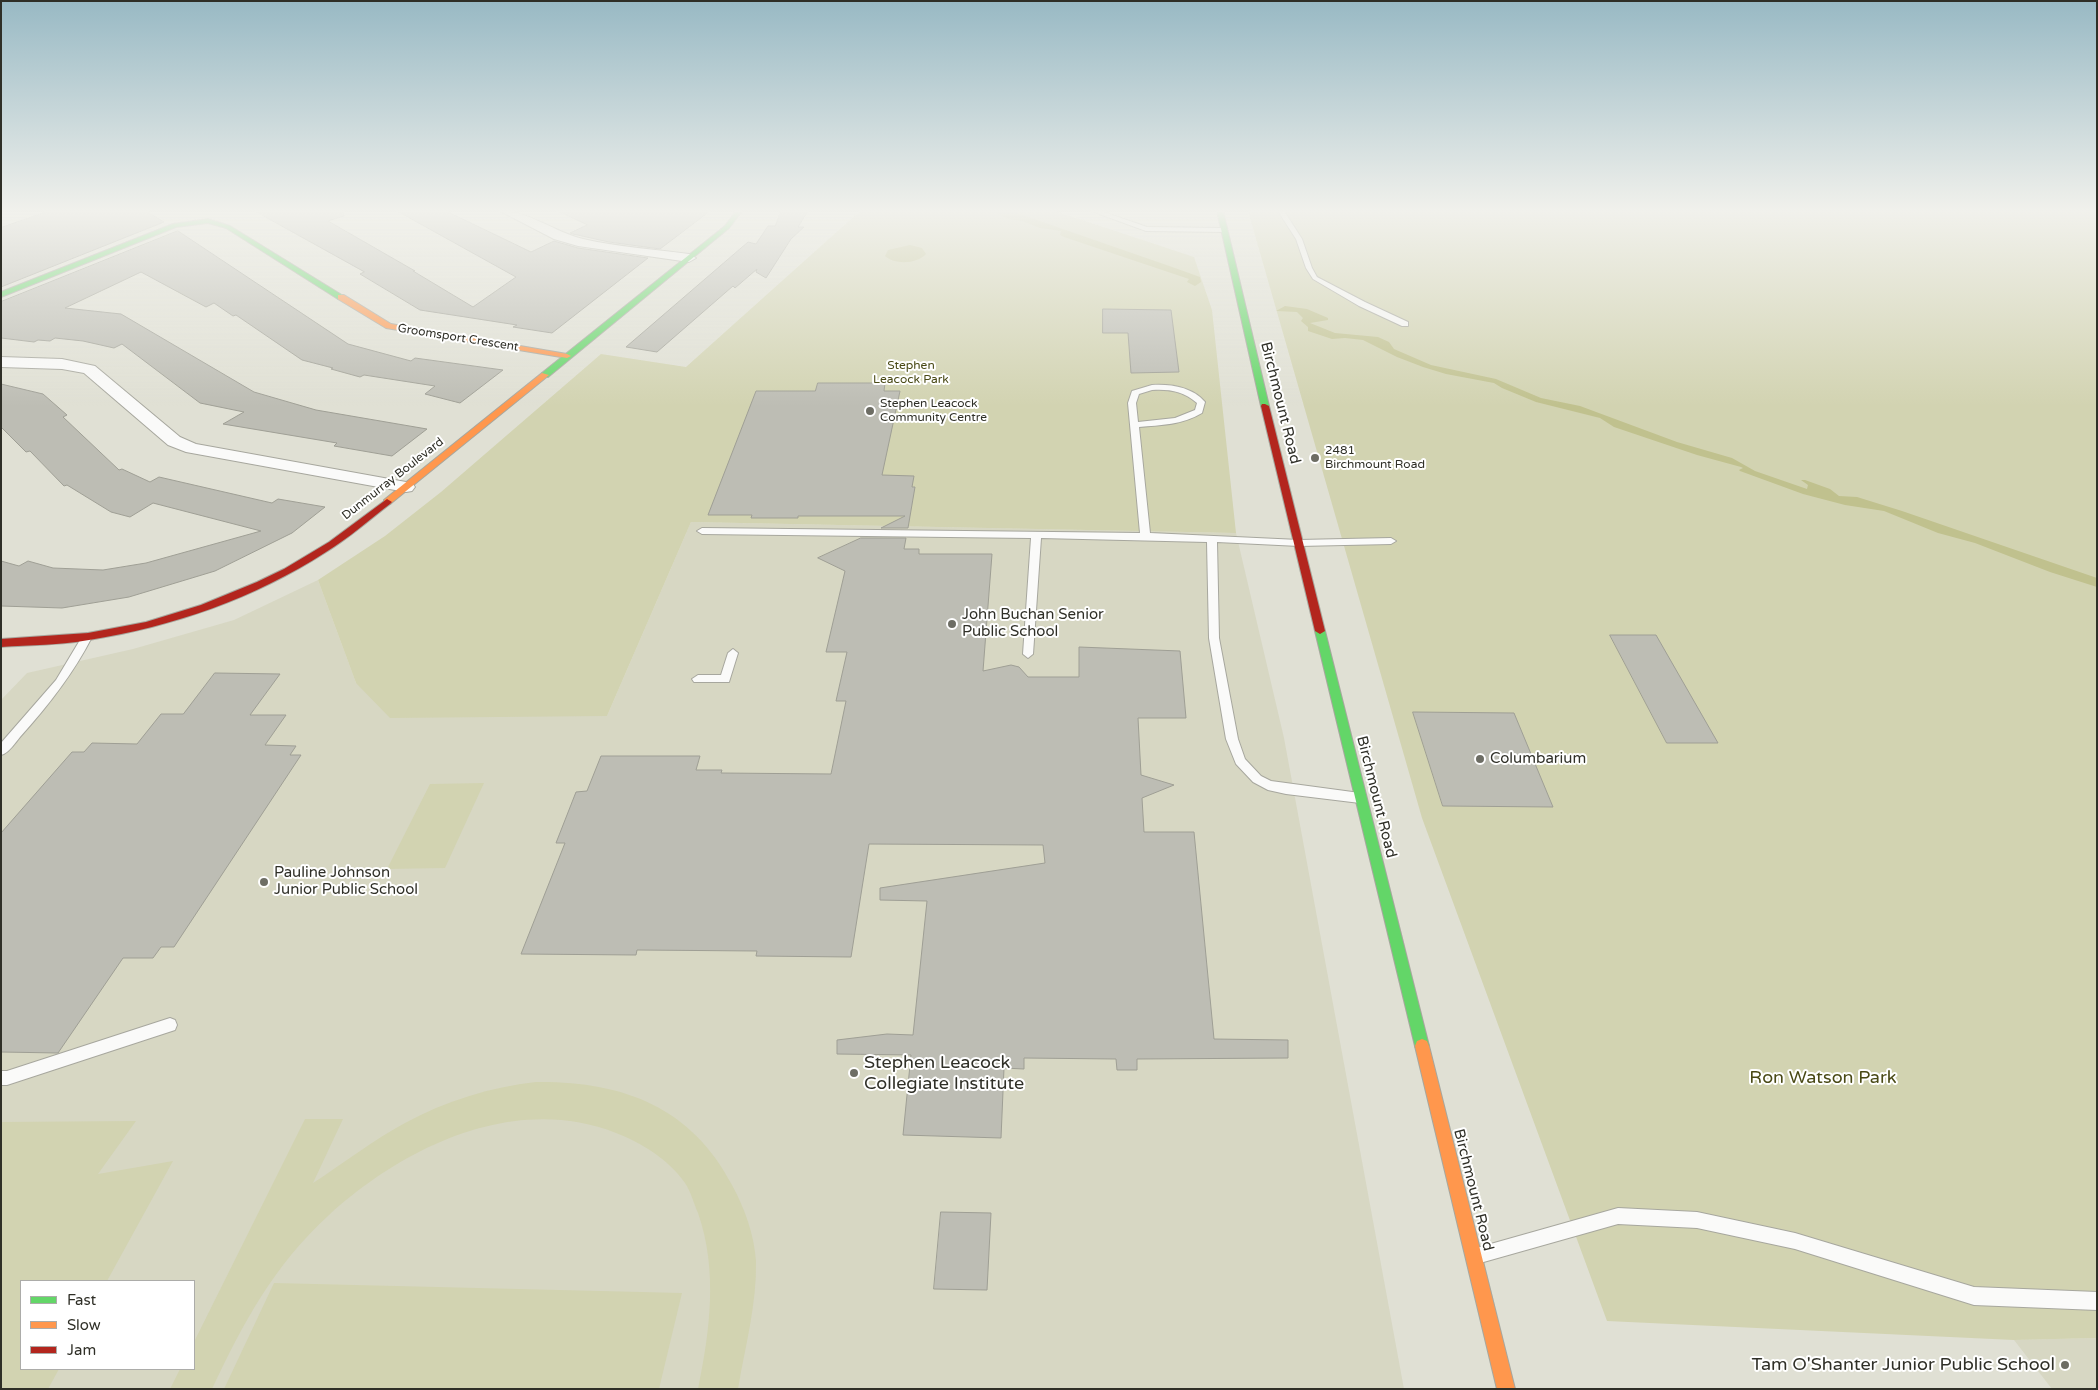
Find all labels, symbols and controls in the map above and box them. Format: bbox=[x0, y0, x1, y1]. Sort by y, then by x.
street label: Groomsport Crescent bbox=[397, 321, 519, 355]
street label: Birchmount Road bbox=[1256, 340, 1304, 466]
park label: Stephen Leacock Park bbox=[873, 359, 949, 387]
place label: Stephen Leacock Community Centre bbox=[880, 397, 987, 425]
marker: Stephen Leacock Community Centre bbox=[864, 405, 876, 417]
street label: Dunmurray Boulevard bbox=[339, 435, 447, 523]
place label: 2481 Birchmount Road bbox=[1325, 444, 1425, 472]
marker: 2481 Birchmount Road bbox=[1309, 452, 1321, 464]
place label: John Buchan Senior Public School bbox=[962, 606, 1104, 641]
marker: John Buchan Senior Public School bbox=[946, 618, 958, 630]
street label: Birchmount Road bbox=[1352, 734, 1400, 860]
place label: Columbarium bbox=[1490, 750, 1586, 768]
marker: Columbarium bbox=[1474, 753, 1486, 765]
place label: Pauline Johnson Junior Public School bbox=[274, 864, 418, 899]
marker: Pauline Johnson Junior Public School bbox=[258, 876, 270, 888]
place label: Stephen Leacock Collegiate Institute bbox=[864, 1052, 1024, 1094]
marker: Stephen Leacock Collegiate Institute bbox=[848, 1067, 860, 1079]
park label: Ron Watson Park bbox=[1749, 1067, 1897, 1089]
street label: Birchmount Road bbox=[1449, 1127, 1497, 1253]
legend bbox=[20, 1280, 195, 1370]
text: Fast bbox=[67, 1291, 96, 1309]
text: Slow bbox=[67, 1316, 101, 1334]
text: Jam bbox=[67, 1341, 96, 1359]
place label: Tam O'Shanter Junior Public School bbox=[1751, 1354, 2055, 1376]
marker: Tam O'Shanter Junior Public School bbox=[2059, 1359, 2071, 1371]

